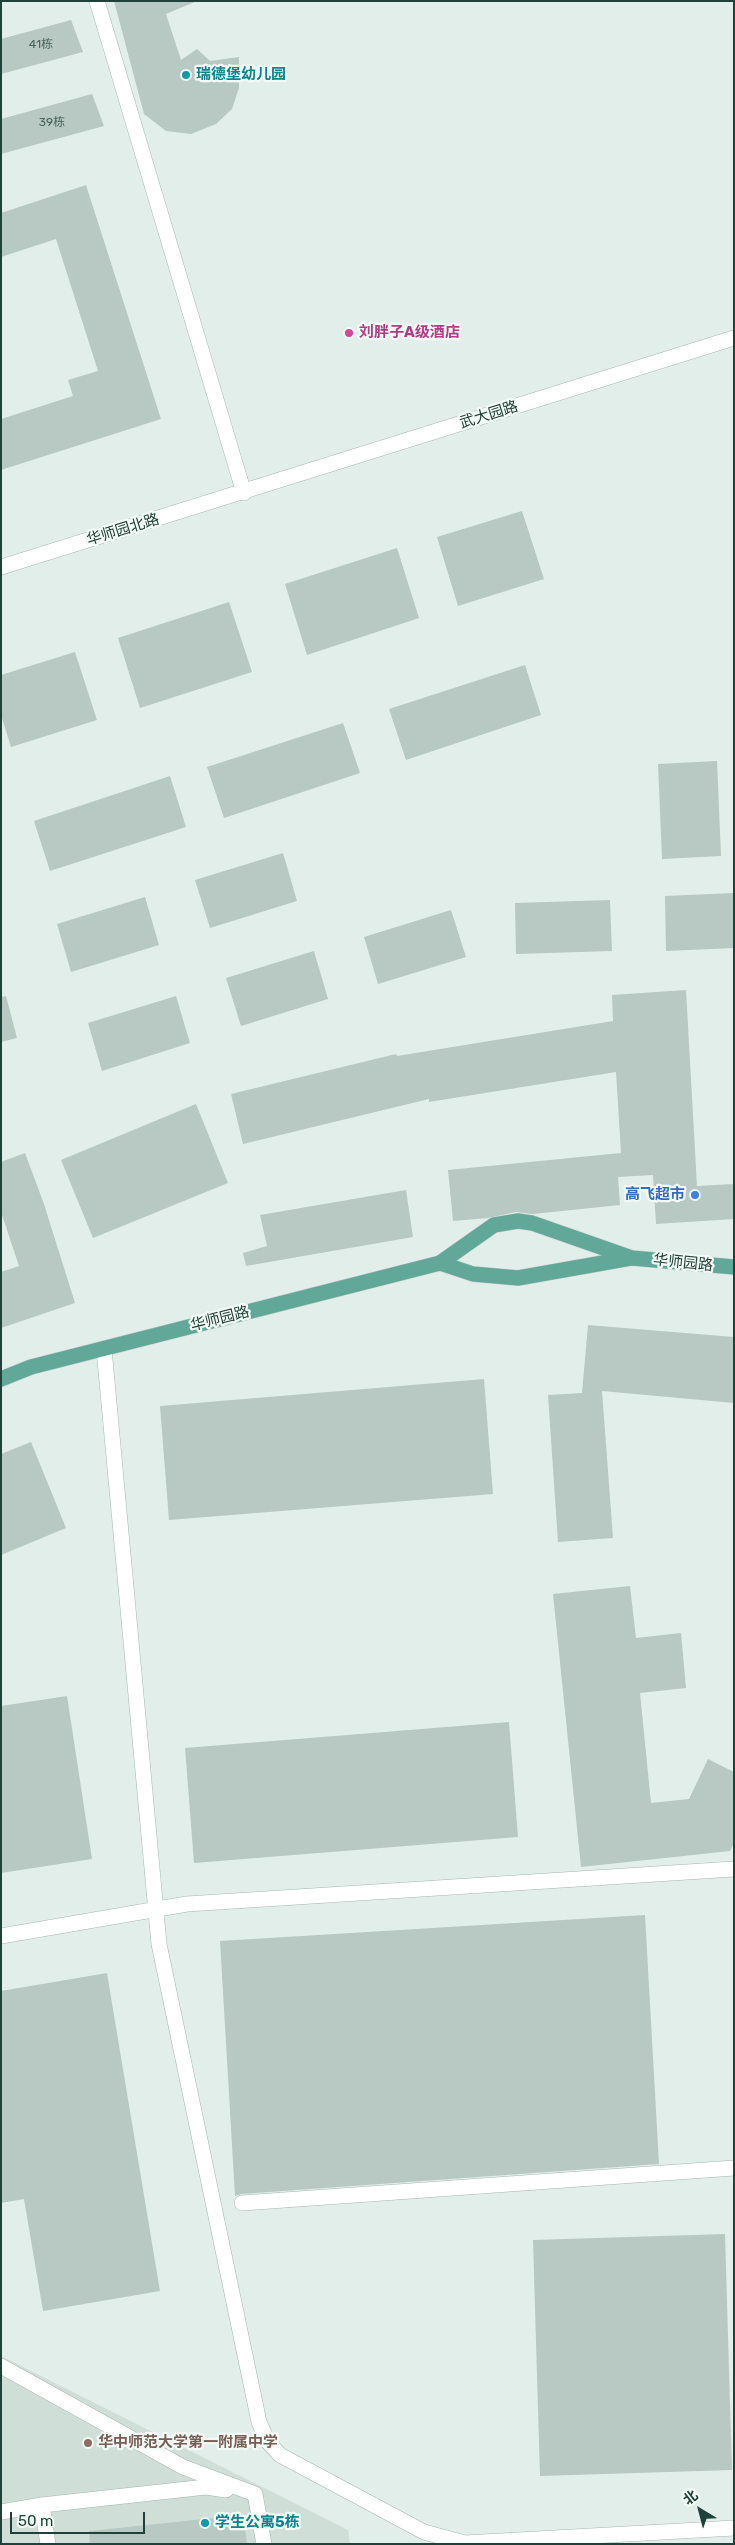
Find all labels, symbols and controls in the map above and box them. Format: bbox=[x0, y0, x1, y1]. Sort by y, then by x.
house number: 41栋 bbox=[29, 38, 53, 52]
place label: 瑞德堡幼儿园 bbox=[196, 66, 286, 84]
marker: 瑞德堡幼儿园 bbox=[180, 69, 192, 81]
house number: 39栋 bbox=[39, 116, 65, 130]
place label: 刘胖子A级酒店 bbox=[359, 324, 460, 342]
marker: 刘胖子A级酒店 bbox=[343, 327, 355, 339]
street label: 武大园路 bbox=[458, 398, 520, 432]
street label: 华师园北路 bbox=[85, 510, 161, 550]
place label: 高飞超市 bbox=[625, 1186, 685, 1204]
marker: 高飞超市 bbox=[689, 1189, 701, 1201]
street label: 华师园路 bbox=[652, 1251, 714, 1275]
street label: 华师园路 bbox=[189, 1303, 251, 1335]
place label: 华中师范大学第一附属中学 bbox=[98, 2434, 278, 2452]
marker: 华中师范大学第一附属中学 bbox=[82, 2437, 94, 2449]
north arrow bbox=[675, 2485, 725, 2535]
text: 北 bbox=[680, 2487, 701, 2509]
scale bar bbox=[12, 2502, 148, 2534]
text: 50 m bbox=[18, 2512, 53, 2530]
place label: 学生公寓5栋 bbox=[215, 2514, 300, 2532]
marker: 学生公寓5栋 bbox=[199, 2517, 211, 2529]

